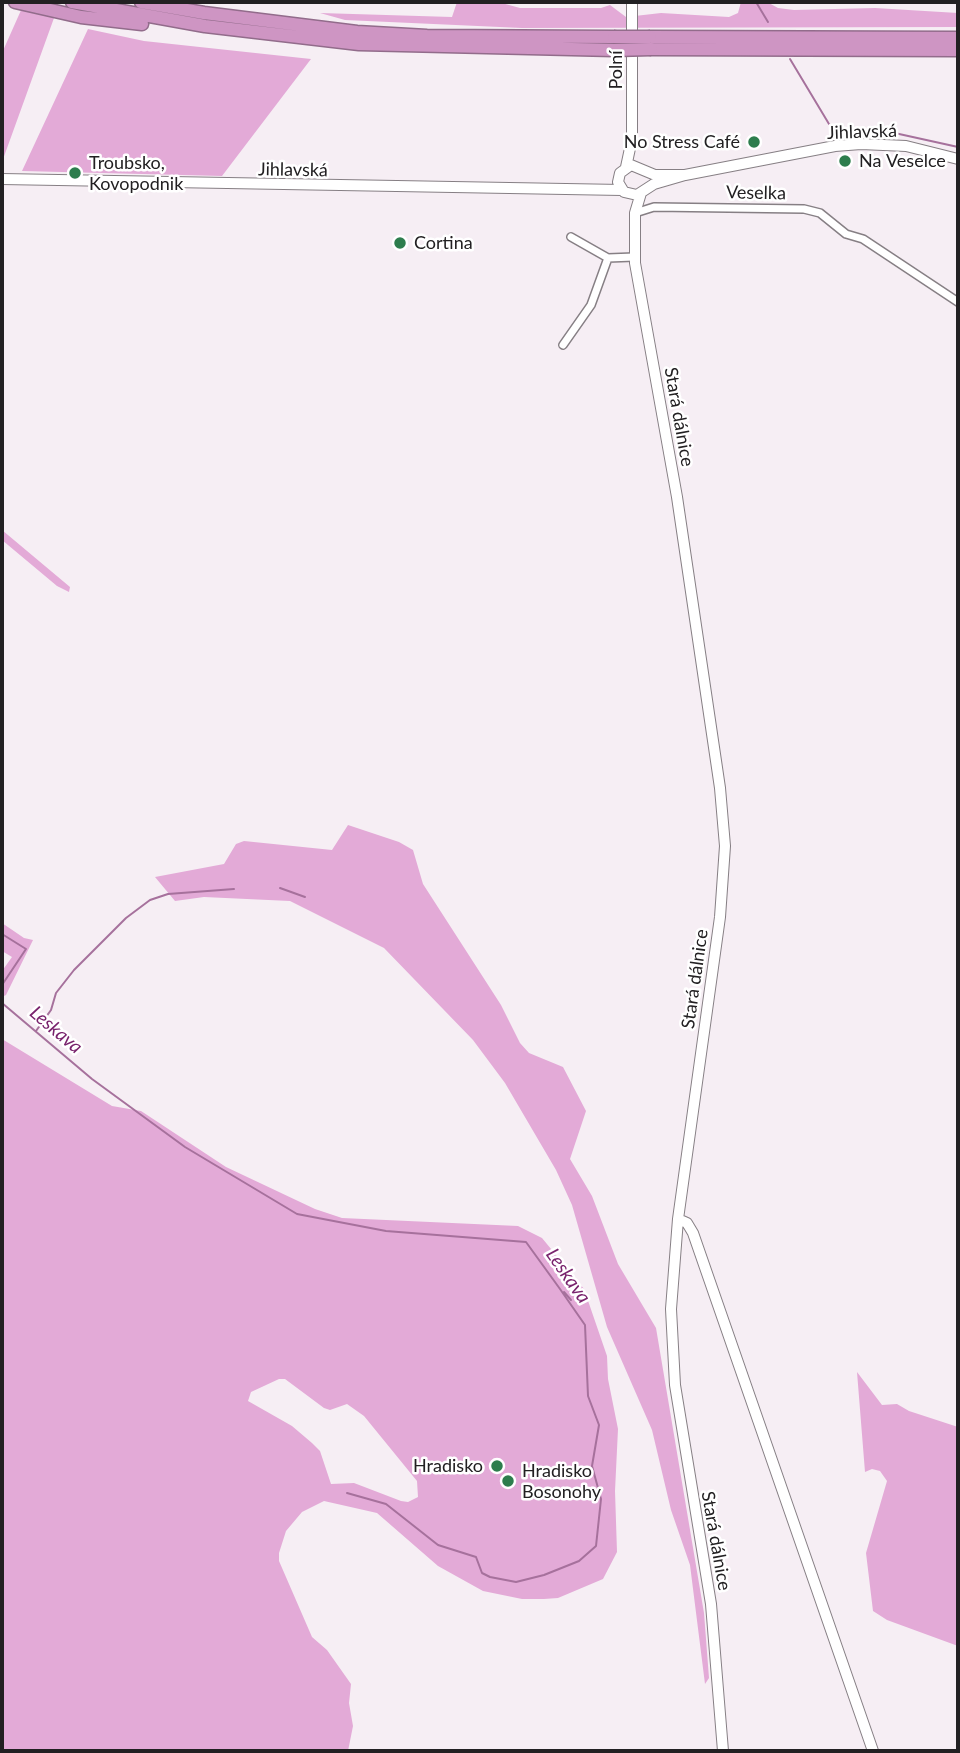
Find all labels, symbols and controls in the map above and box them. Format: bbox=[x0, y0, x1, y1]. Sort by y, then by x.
street label: Polní bbox=[605, 50, 627, 90]
street label: Jihlavská bbox=[827, 120, 897, 144]
place label: No Stress Café bbox=[624, 131, 740, 153]
marker: No Stress Café bbox=[746, 134, 762, 150]
place label: Na Veselce bbox=[859, 150, 946, 172]
place label: Troubsko, Kovopodnik bbox=[89, 152, 183, 194]
marker: Na Veselce bbox=[837, 153, 853, 169]
street label: Jihlavská bbox=[258, 159, 328, 181]
marker: Troubsko, Kovopodnik bbox=[67, 165, 83, 181]
street label: Veselka bbox=[726, 182, 786, 204]
place label: Cortina bbox=[414, 232, 473, 254]
marker: Cortina bbox=[392, 235, 408, 251]
street label: Stará dálnice bbox=[660, 366, 698, 468]
street label: Stará dálnice bbox=[677, 928, 713, 1030]
water label: Leskava bbox=[25, 1001, 87, 1059]
water label: Leskava bbox=[541, 1244, 595, 1308]
place label: Hradisko bbox=[413, 1455, 483, 1477]
marker: Hradisko bbox=[489, 1458, 505, 1474]
place label: Hradisko Bosonohy bbox=[522, 1460, 601, 1502]
marker: Hradisko Bosonohy bbox=[500, 1473, 516, 1489]
street label: Stará dálnice bbox=[697, 1490, 735, 1592]

